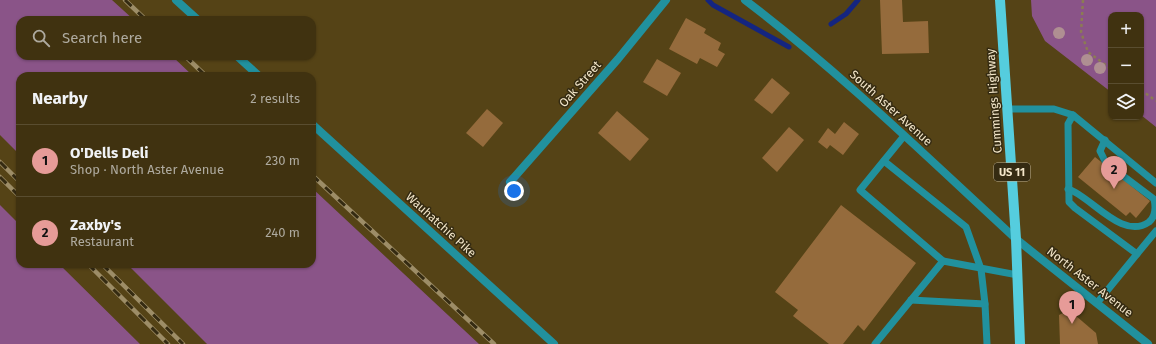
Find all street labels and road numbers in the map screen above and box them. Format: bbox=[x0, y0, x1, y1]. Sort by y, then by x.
street label: Cummings Highway bbox=[983, 48, 1005, 154]
street label: Oak Street bbox=[556, 58, 604, 110]
street label: South Aster Avenue bbox=[847, 67, 935, 149]
road number: US 11 bbox=[994, 163, 1030, 181]
street label: Wauhatchie Pike bbox=[403, 190, 479, 260]
street label: North Aster Avenue bbox=[1044, 244, 1136, 320]

